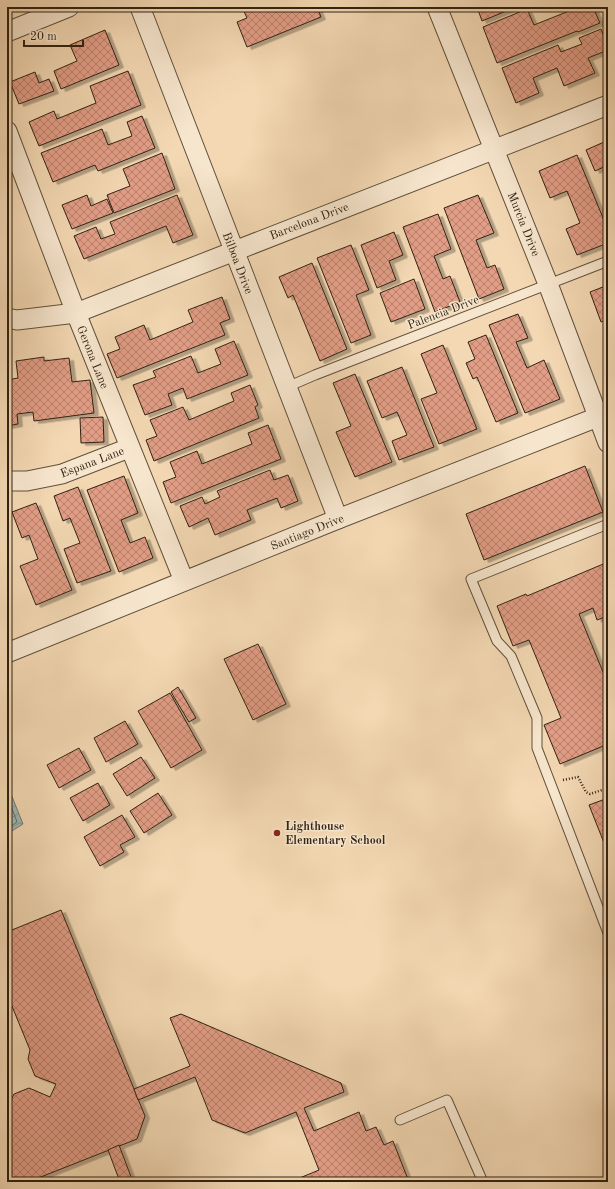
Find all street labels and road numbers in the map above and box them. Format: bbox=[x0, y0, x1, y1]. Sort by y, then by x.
street label: Murcia Drive bbox=[505, 191, 542, 259]
street label: Barcelona Drive bbox=[268, 201, 351, 243]
street label: Bilboa Drive bbox=[220, 231, 254, 296]
street label: Palencia Drive bbox=[406, 294, 481, 332]
street label: Gerona Lane bbox=[74, 324, 110, 391]
street label: Espana Lane bbox=[59, 445, 126, 481]
street label: Santiago Drive bbox=[269, 513, 346, 553]

